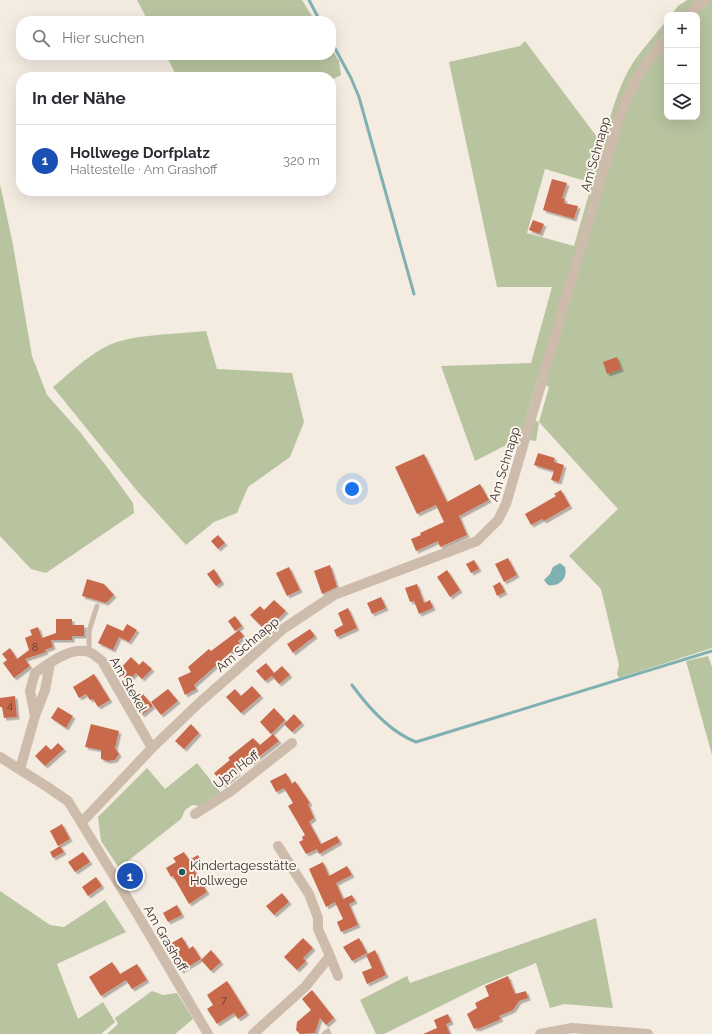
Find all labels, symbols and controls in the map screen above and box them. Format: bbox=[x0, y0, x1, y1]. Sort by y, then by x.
map controls bbox=[664, 12, 700, 120]
button: + bbox=[664, 12, 700, 48]
search box bbox=[16, 16, 336, 60]
icon: search bbox=[30, 27, 52, 49]
text: Hier suchen bbox=[62, 29, 145, 47]
button: − bbox=[664, 48, 700, 84]
button: layers bbox=[664, 84, 700, 120]
text: In der Nähe bbox=[32, 88, 126, 108]
street label: Am Schnapp bbox=[578, 115, 613, 193]
text: Hollwege Dorfplatz bbox=[70, 144, 210, 162]
text: 1 bbox=[42, 153, 48, 168]
text: 320 m bbox=[283, 153, 320, 168]
text: Haltestelle · Am Grashoff bbox=[70, 162, 218, 177]
street label: Am Schnapp bbox=[486, 425, 523, 503]
your location bbox=[342, 479, 362, 499]
street label: Am Schnapp bbox=[213, 614, 282, 675]
house number: 8 bbox=[32, 641, 38, 654]
street label: Am Stekel bbox=[107, 654, 151, 715]
house number: 4 bbox=[7, 699, 13, 712]
street label: Upn Hoff bbox=[210, 747, 262, 791]
place label: Kindertagesstätte Hollwege bbox=[190, 858, 297, 888]
pin: 1 bbox=[117, 861, 143, 891]
marker: Kindertagesstätte Hollwege bbox=[177, 867, 187, 877]
street label: Am Grashoff bbox=[141, 902, 191, 974]
house number: 7 bbox=[221, 994, 227, 1007]

